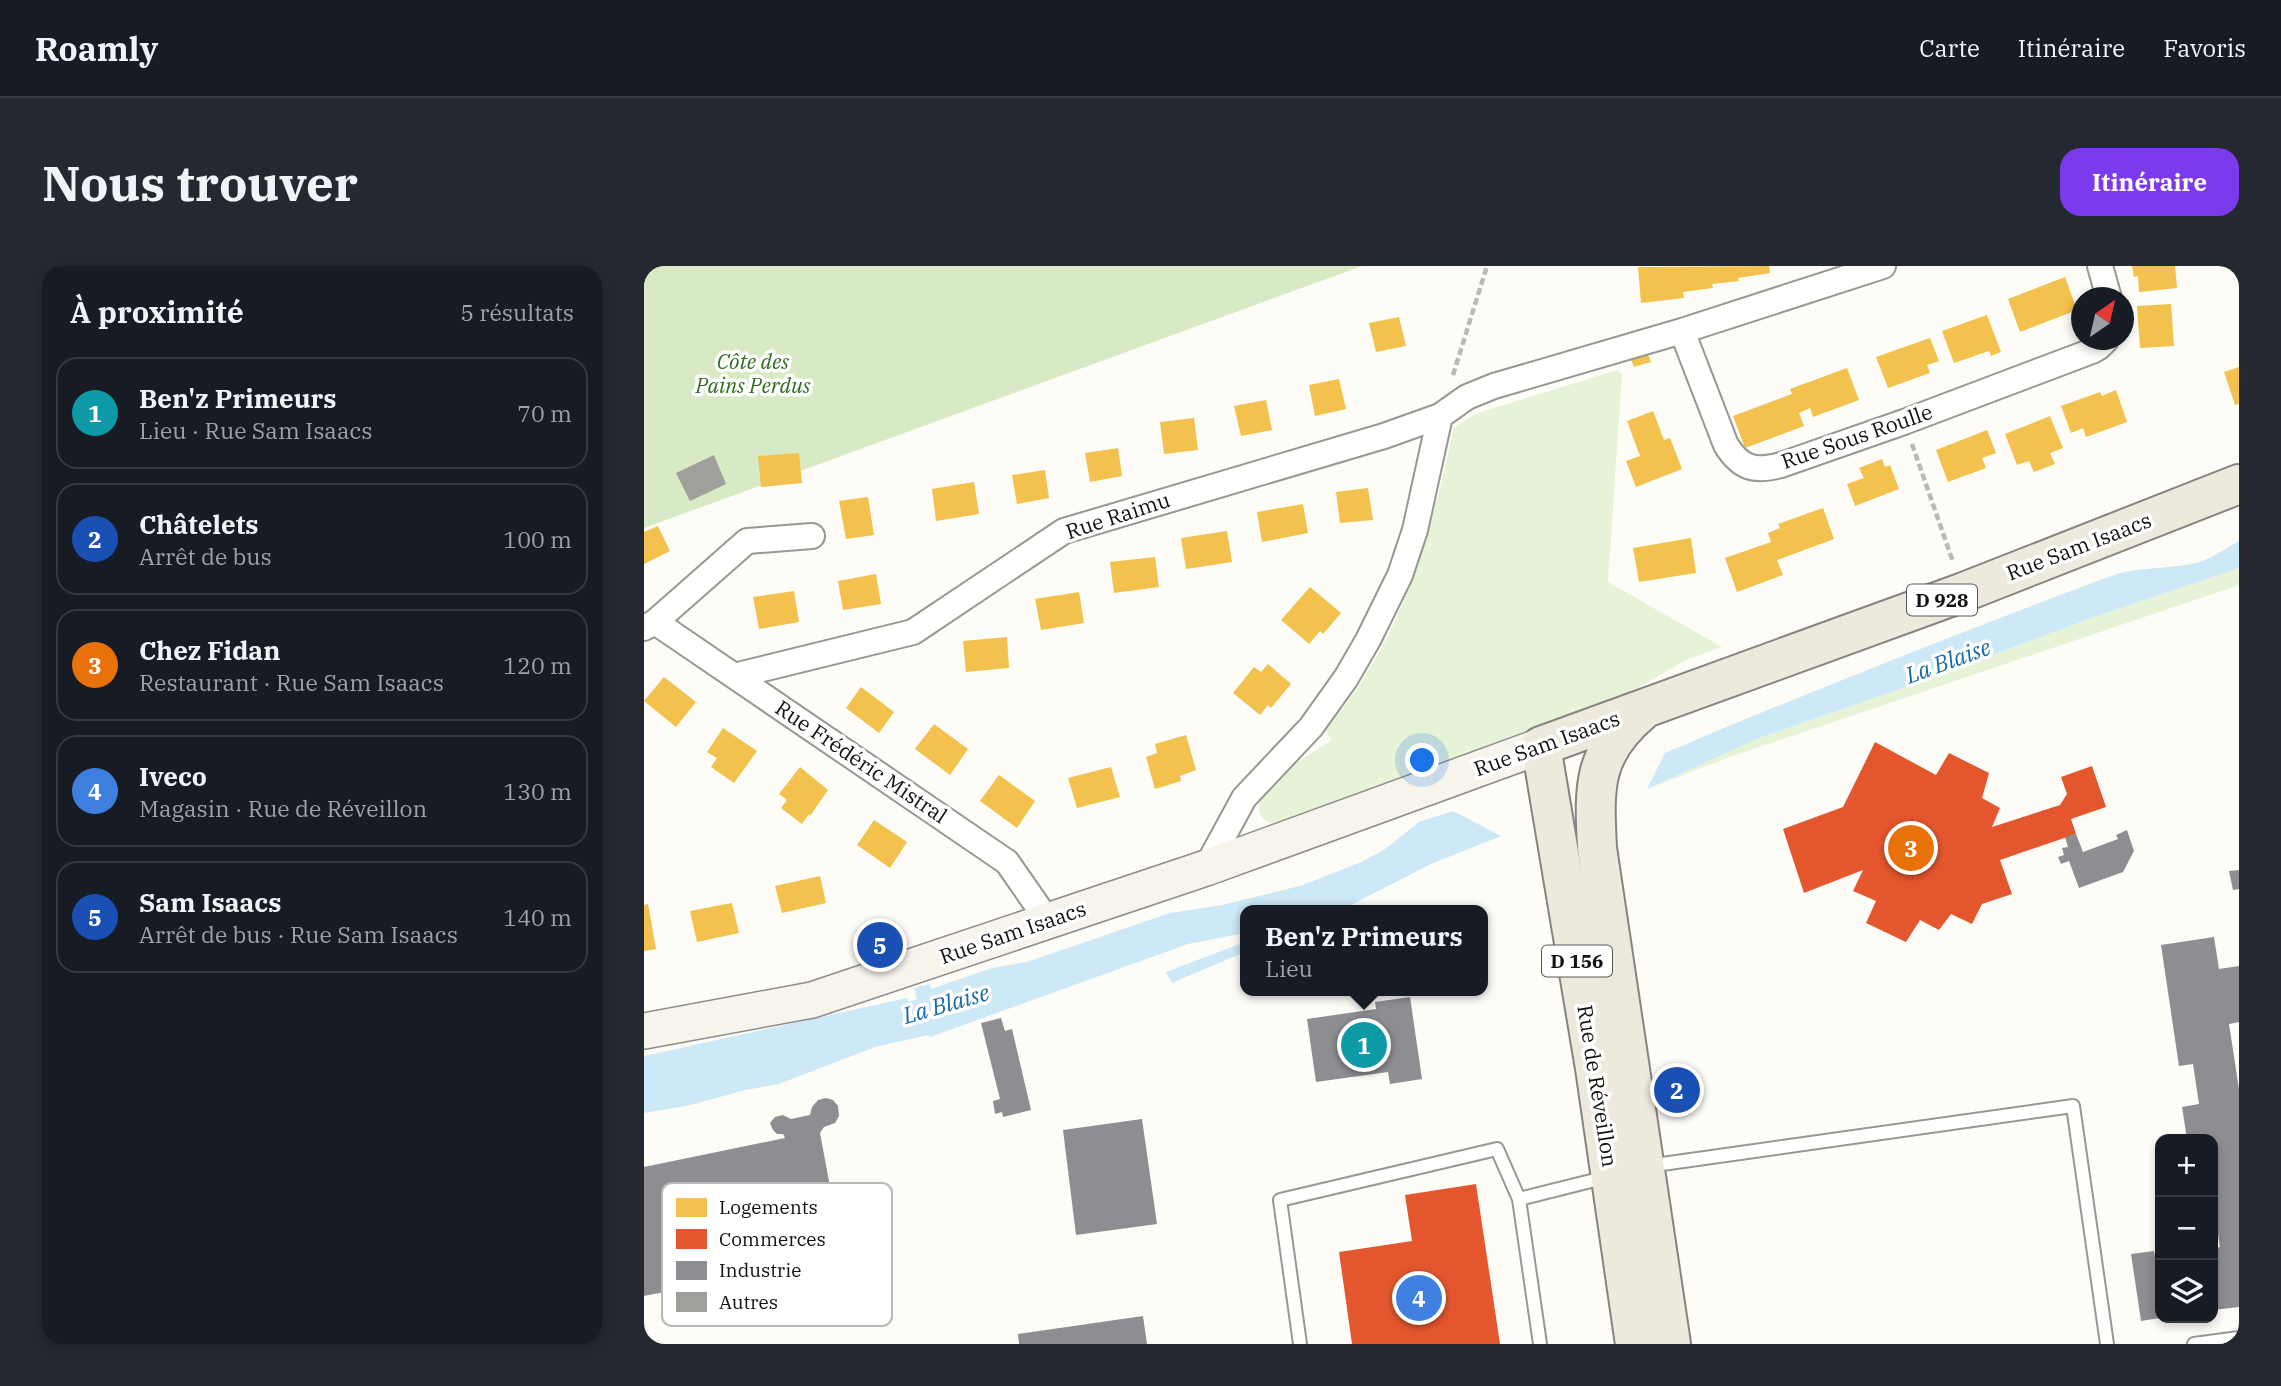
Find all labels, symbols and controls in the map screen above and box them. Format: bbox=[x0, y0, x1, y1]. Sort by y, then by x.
text: Roamly bbox=[35, 27, 158, 70]
text: Carte bbox=[1919, 32, 1980, 64]
text: Itinéraire bbox=[2018, 32, 2125, 64]
text: Favoris bbox=[2163, 32, 2246, 64]
button: Itinéraire bbox=[2060, 148, 2239, 216]
text: Nous trouver bbox=[42, 151, 358, 214]
north arrow bbox=[2071, 287, 2134, 350]
text: À proximité bbox=[70, 292, 244, 331]
text: 5 résultats bbox=[460, 297, 574, 327]
park label: Côte des Pains Perdus bbox=[694, 347, 811, 399]
text: Ben'z Primeurs bbox=[139, 381, 337, 415]
street label: Rue Sous Roulle bbox=[1777, 397, 1936, 475]
text: 1 bbox=[88, 398, 102, 428]
text: 70 m bbox=[517, 398, 572, 428]
text: Lieu · Rue Sam Isaacs bbox=[139, 415, 373, 445]
street label: Rue Raimu bbox=[1062, 485, 1174, 545]
street label: Rue Sam Isaacs bbox=[2002, 506, 2155, 587]
text: Châtelets bbox=[139, 507, 259, 541]
text: 2 bbox=[88, 524, 102, 554]
text: 100 m bbox=[503, 524, 572, 554]
text: Arrêt de bus bbox=[139, 541, 272, 571]
road number: D 928 bbox=[1907, 584, 1977, 616]
water label: La Blaise bbox=[1900, 631, 1994, 690]
text: Chez Fidan bbox=[139, 633, 280, 667]
text: 3 bbox=[88, 650, 102, 680]
text: 120 m bbox=[503, 650, 572, 680]
text: Restaurant · Rue Sam Isaacs bbox=[139, 667, 444, 697]
street label: Rue Frédéric Mistral bbox=[770, 693, 953, 829]
street label: Rue Sam Isaacs bbox=[1470, 704, 1624, 782]
your location bbox=[1405, 743, 1439, 777]
text: Iveco bbox=[139, 759, 207, 793]
text: 4 bbox=[88, 776, 102, 806]
text: 130 m bbox=[503, 776, 572, 806]
text: Magasin · Rue de Réveillon bbox=[139, 793, 427, 823]
pin: 3 bbox=[1888, 822, 1934, 874]
text: Sam Isaacs bbox=[139, 885, 281, 919]
street label: Rue Sam Isaacs bbox=[936, 894, 1090, 970]
text: 5 bbox=[88, 902, 102, 932]
text: 140 m bbox=[503, 902, 572, 932]
popup bbox=[1240, 905, 1488, 996]
text: Arrêt de bus · Rue Sam Isaacs bbox=[139, 919, 458, 949]
pin: 5 bbox=[857, 919, 903, 971]
text: Ben'z Primeurs bbox=[1265, 919, 1463, 953]
road number: D 156 bbox=[1542, 946, 1612, 976]
text: Lieu bbox=[1265, 953, 1313, 983]
water label: La Blaise bbox=[898, 976, 992, 1030]
street label: Rue de Réveillon bbox=[1571, 1003, 1625, 1169]
pin: 1 bbox=[1341, 1019, 1387, 1071]
pin: 2 bbox=[1654, 1064, 1700, 1116]
map controls bbox=[2155, 1134, 2218, 1323]
button: + bbox=[2155, 1134, 2218, 1197]
legend bbox=[662, 1183, 892, 1326]
text: Logements bbox=[719, 1195, 818, 1219]
button: − bbox=[2155, 1197, 2218, 1260]
text: Commerces bbox=[719, 1227, 826, 1251]
text: Industrie bbox=[719, 1258, 801, 1282]
button: layers bbox=[2155, 1260, 2218, 1323]
pin: 4 bbox=[1396, 1272, 1442, 1324]
text: Autres bbox=[719, 1290, 778, 1314]

